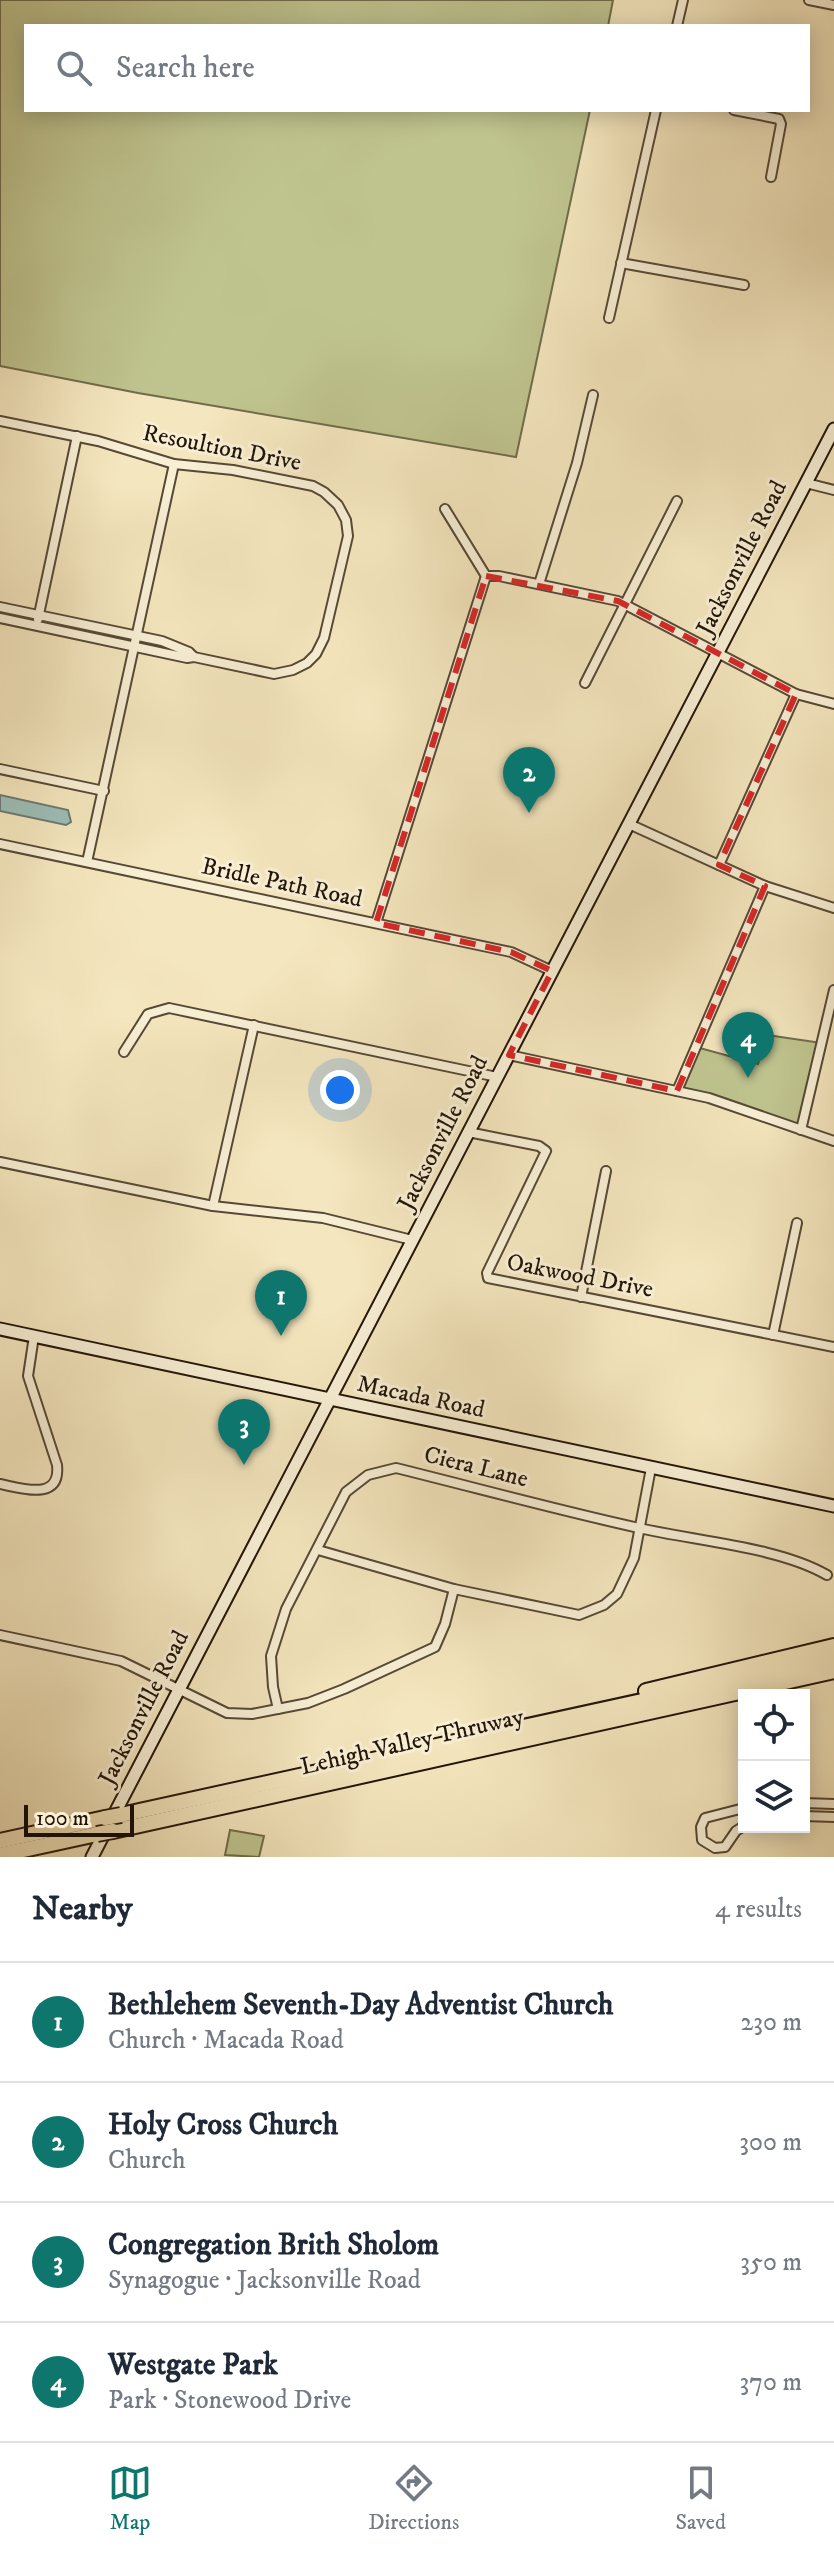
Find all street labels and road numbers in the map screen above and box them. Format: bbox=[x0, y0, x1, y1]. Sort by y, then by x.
street label: Resoultion Drive bbox=[140, 418, 304, 478]
street label: Jacksonville Road bbox=[689, 476, 794, 642]
street label: Bridle Path Road bbox=[199, 851, 365, 915]
street label: Jacksonville Road bbox=[390, 1051, 495, 1217]
street label: Oakwood Drive bbox=[504, 1247, 656, 1305]
street label: Macada Road bbox=[354, 1369, 488, 1425]
street label: Ciera Lane bbox=[421, 1440, 531, 1494]
street label: Jacksonville Road bbox=[91, 1626, 196, 1792]
street label: Lehigh Valley Thruway bbox=[297, 1702, 527, 1782]

